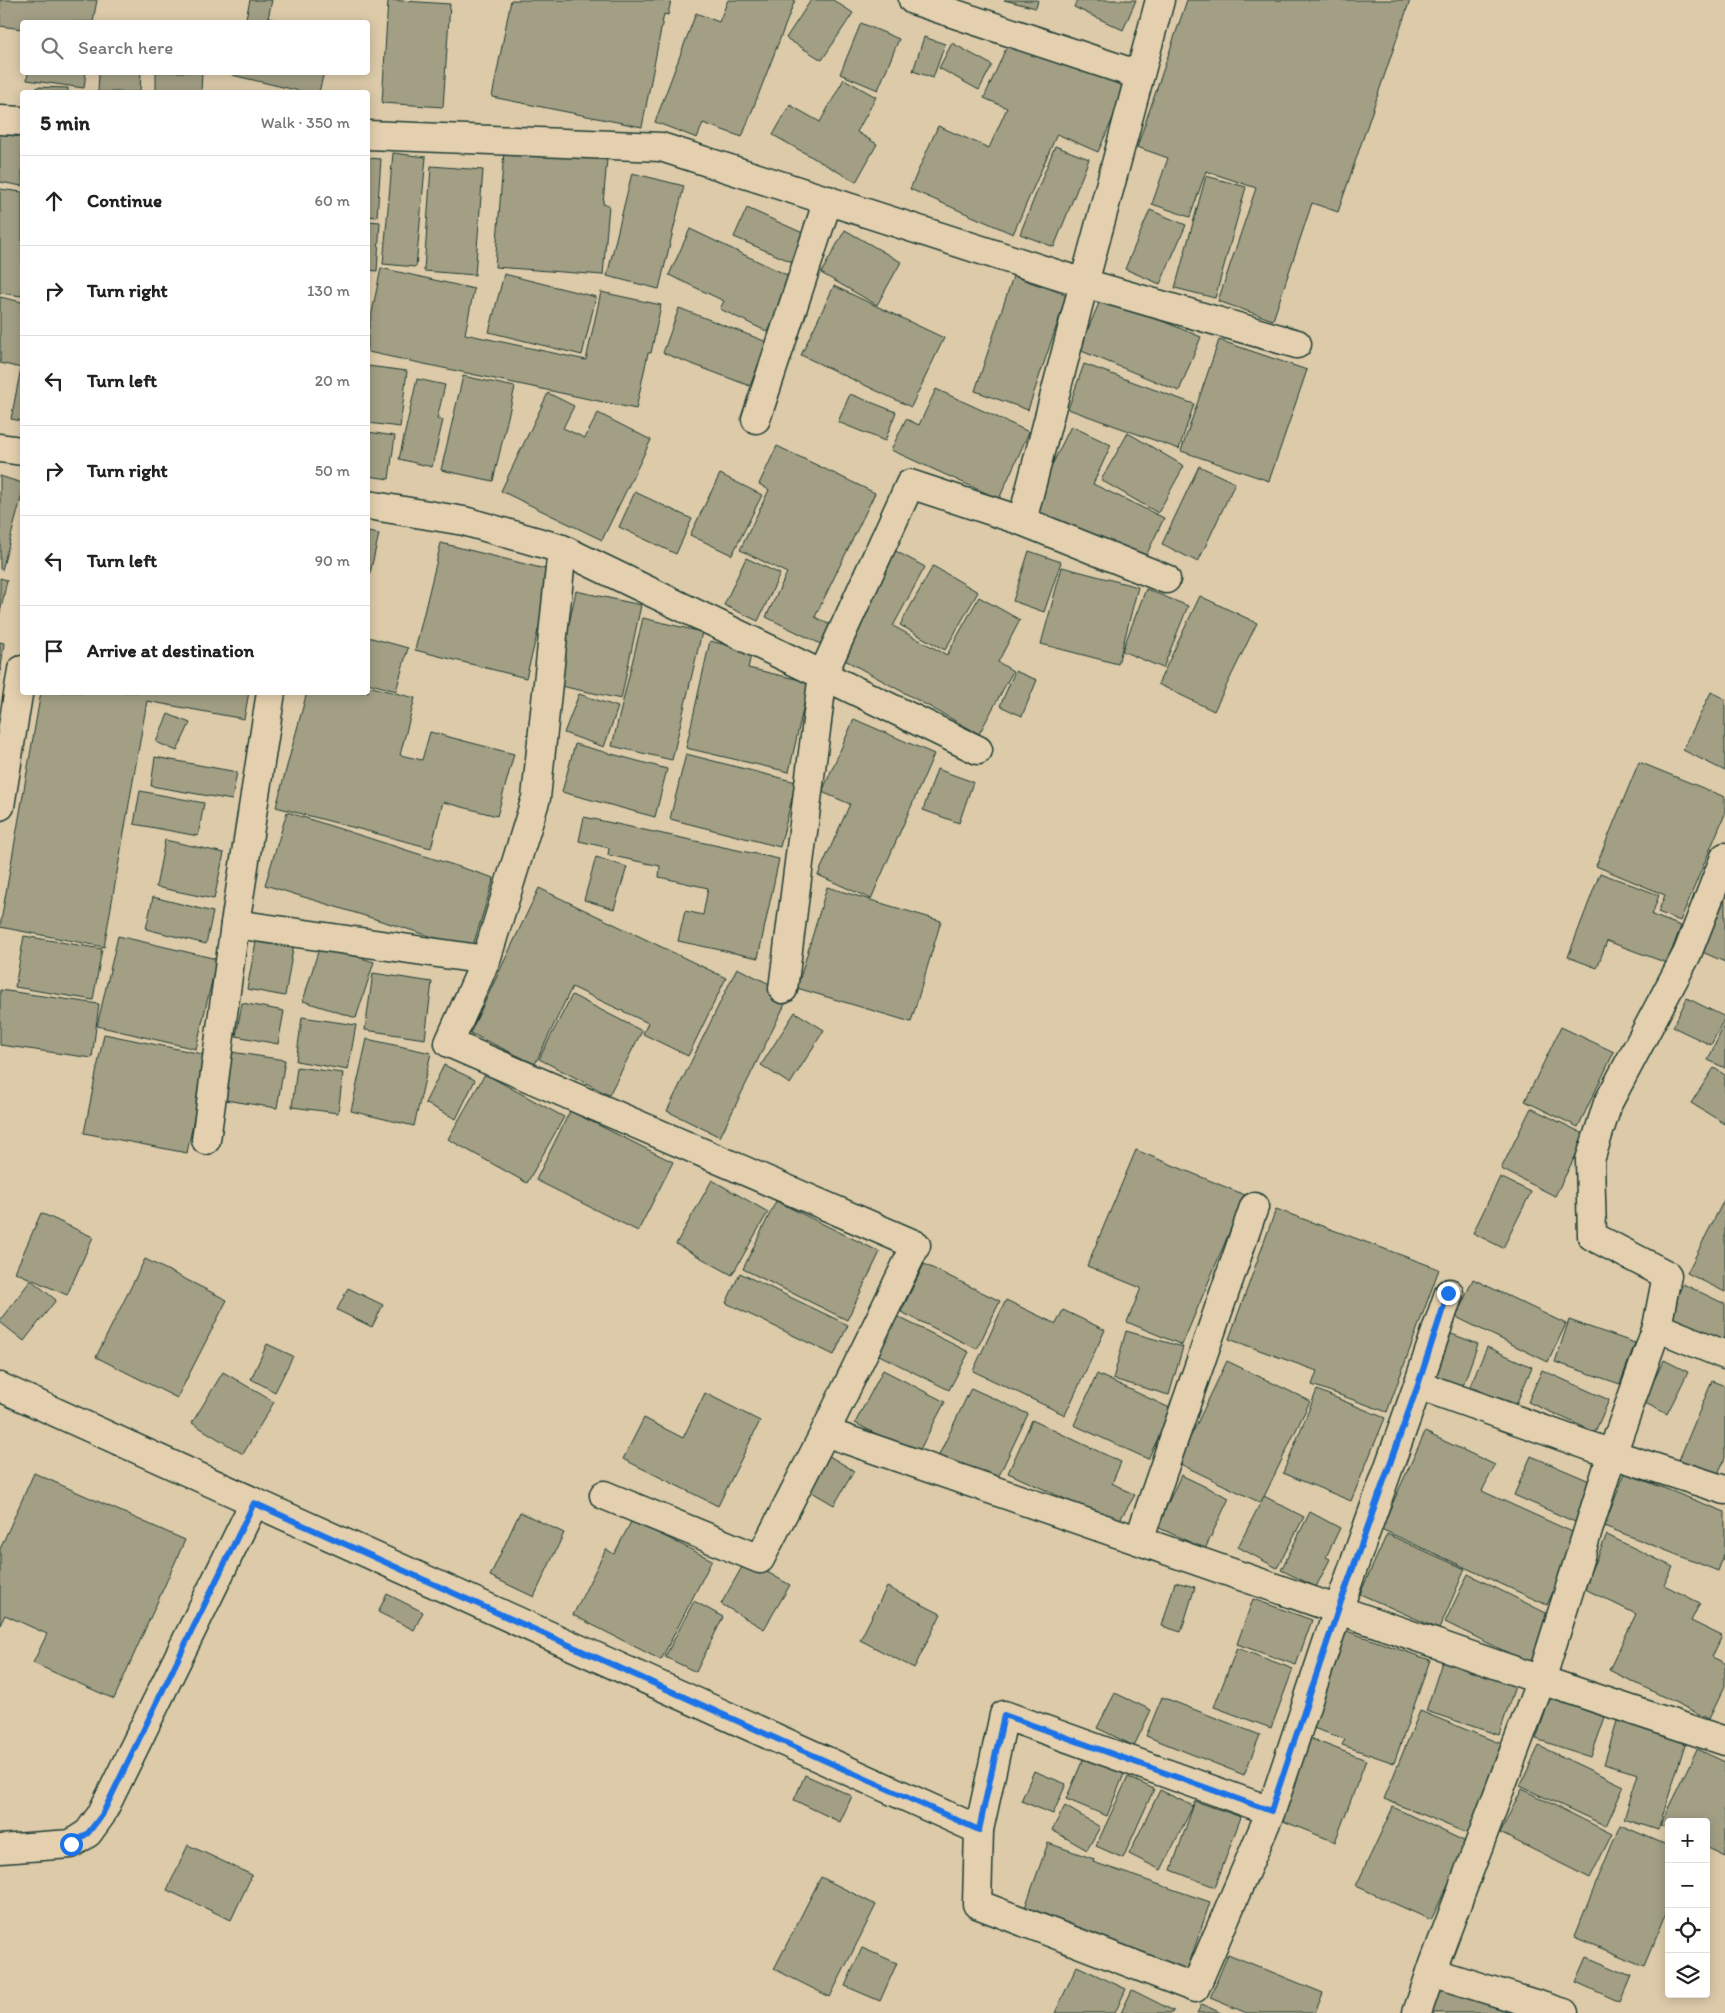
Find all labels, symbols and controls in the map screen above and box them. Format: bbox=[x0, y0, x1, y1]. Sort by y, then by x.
search box bbox=[20, 20, 370, 75]
icon: search bbox=[38, 34, 66, 62]
text: Search here bbox=[78, 36, 173, 59]
text: 5 min bbox=[40, 110, 90, 135]
text: Walk · 350 m bbox=[261, 113, 350, 132]
icon: ahead bbox=[40, 187, 68, 215]
text: Continue bbox=[87, 189, 162, 212]
text: 60 m bbox=[315, 191, 350, 210]
icon: right bbox=[40, 277, 68, 305]
text: Turn right bbox=[87, 279, 168, 302]
text: 130 m bbox=[307, 281, 350, 300]
icon: left bbox=[40, 367, 68, 395]
text: Turn left bbox=[87, 369, 157, 392]
text: 20 m bbox=[315, 371, 350, 390]
icon: right bbox=[40, 457, 68, 485]
text: Turn right bbox=[87, 459, 168, 482]
text: 50 m bbox=[315, 461, 350, 480]
icon: left bbox=[40, 547, 68, 575]
text: Turn left bbox=[87, 549, 157, 572]
text: 90 m bbox=[315, 551, 350, 570]
icon: arrive bbox=[40, 637, 68, 665]
text: Arrive at destination bbox=[87, 639, 254, 662]
route end bbox=[1437, 1282, 1460, 1305]
map controls bbox=[1665, 1818, 1710, 1998]
button: + bbox=[1665, 1818, 1710, 1863]
route start bbox=[60, 1833, 83, 1856]
button: − bbox=[1665, 1863, 1710, 1908]
button: locate bbox=[1665, 1908, 1710, 1953]
button: layers bbox=[1665, 1953, 1710, 1998]

